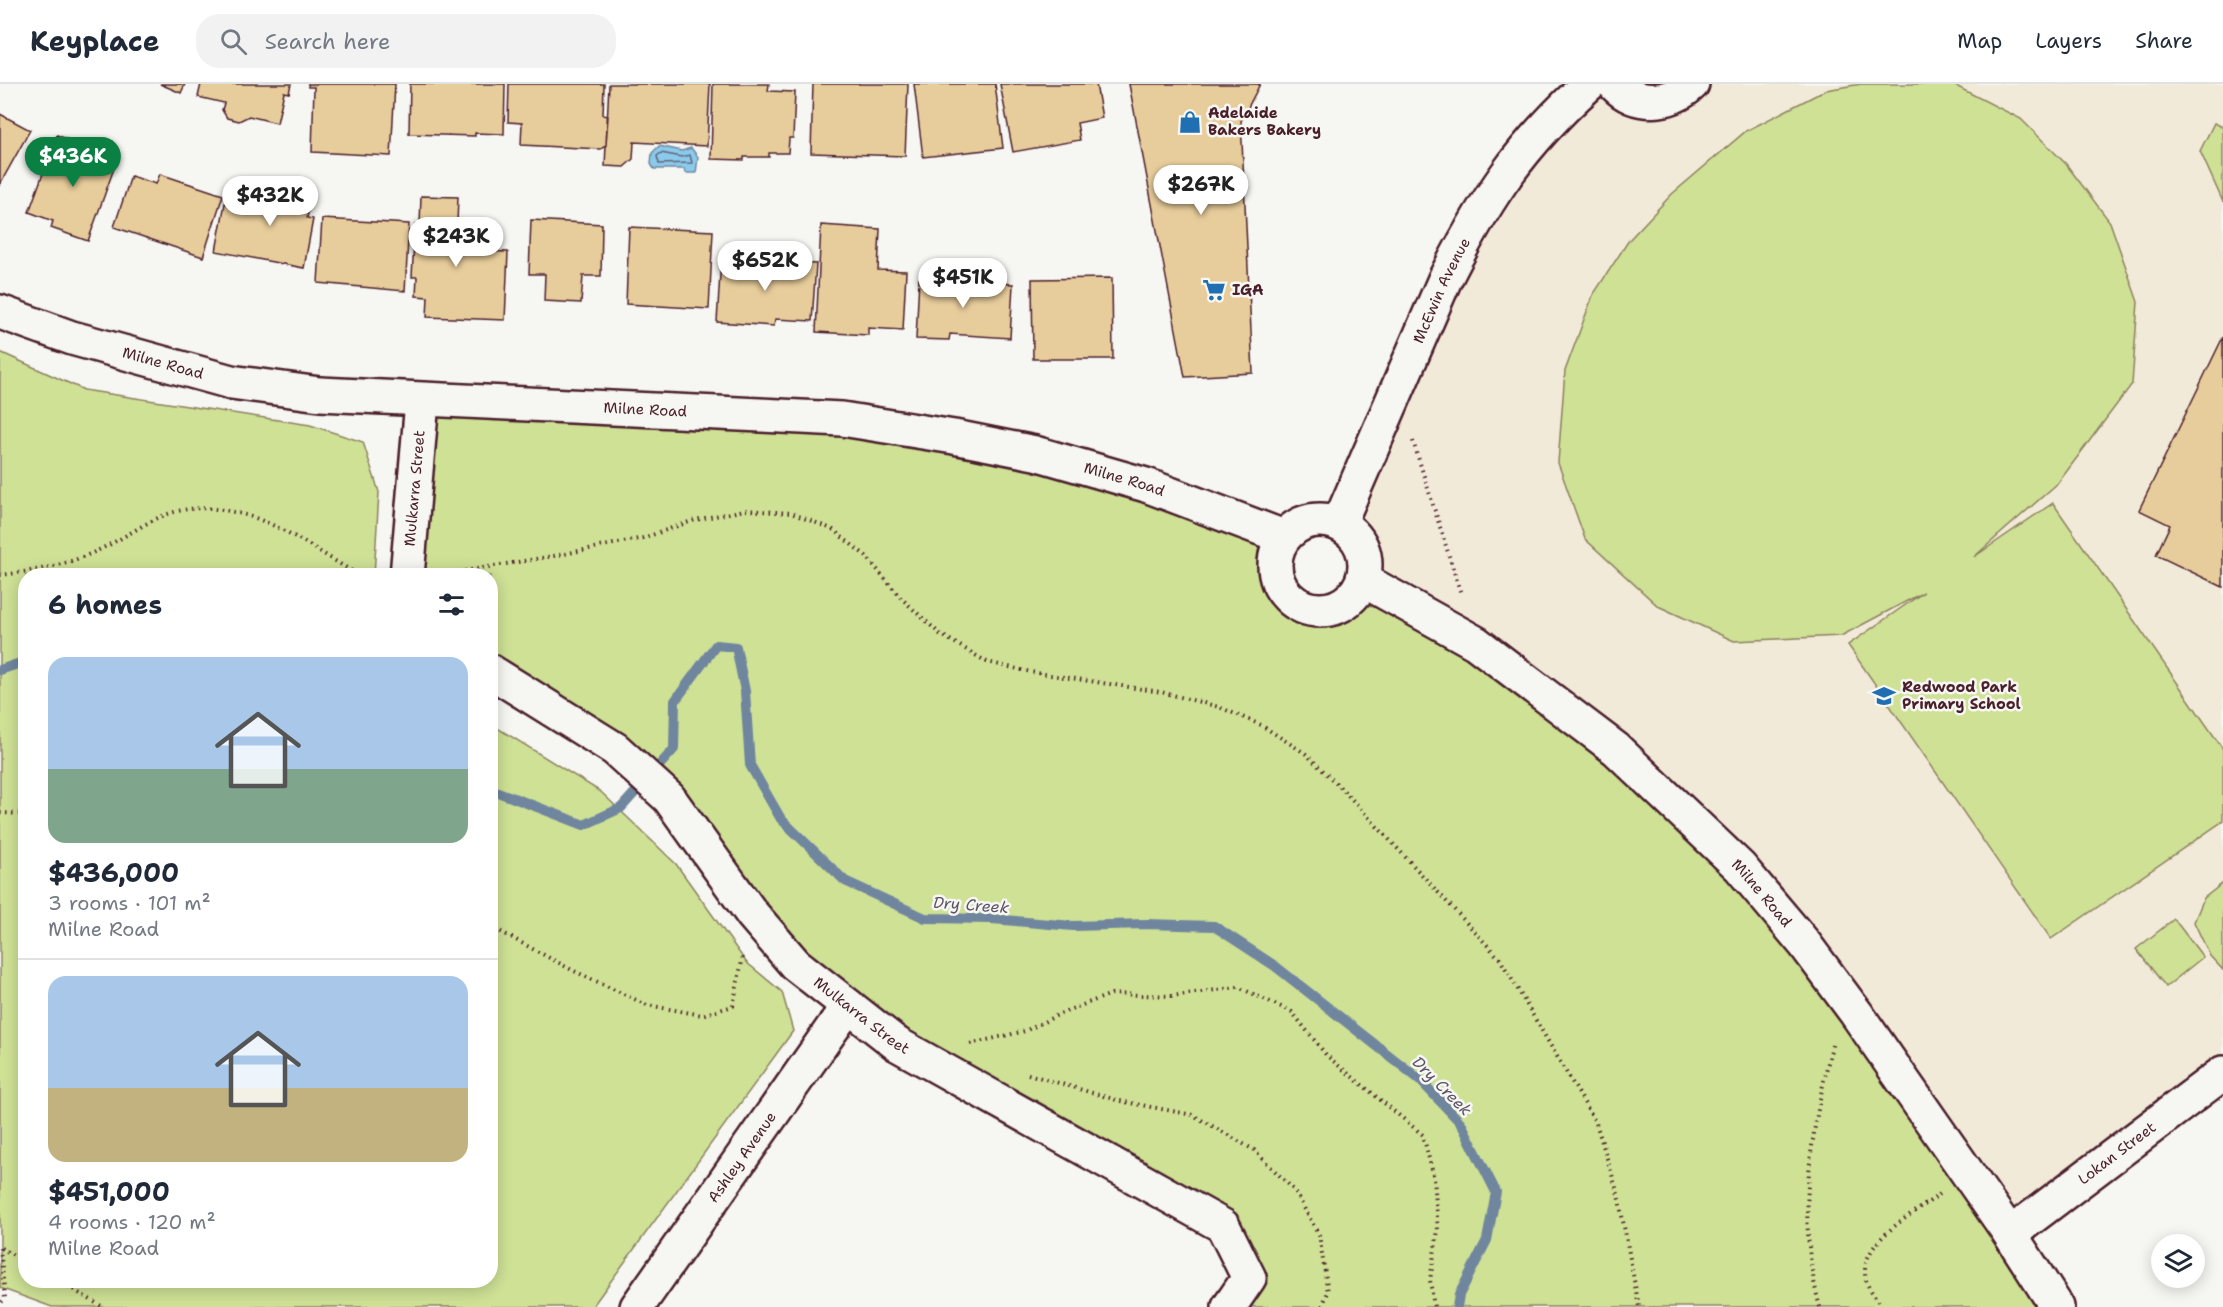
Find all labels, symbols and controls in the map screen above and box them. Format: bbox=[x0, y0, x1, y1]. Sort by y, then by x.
search box bbox=[196, 14, 616, 68]
text: Keyplace bbox=[30, 22, 160, 60]
icon: search bbox=[217, 25, 250, 58]
text: Search here bbox=[265, 27, 390, 56]
text: Map bbox=[1957, 27, 2002, 55]
text: Layers bbox=[2035, 27, 2102, 55]
text: Share bbox=[2135, 27, 2193, 55]
place label: Adelaide Bakers Bakery bbox=[1208, 103, 1321, 140]
shop icon: Adelaide Bakers Bakery bbox=[1177, 109, 1203, 135]
pin: $436K bbox=[31, 137, 115, 188]
text: $436K bbox=[39, 143, 107, 169]
pin: $267K bbox=[1159, 165, 1243, 216]
text: $267K bbox=[1167, 171, 1235, 197]
pin: $432K bbox=[228, 176, 312, 227]
text: $432K bbox=[236, 182, 304, 208]
pin: $243K bbox=[414, 217, 498, 268]
text: $243K bbox=[422, 223, 490, 249]
street label: McEwin Avenue bbox=[1408, 234, 1475, 346]
pin: $652K bbox=[723, 241, 807, 292]
text: $652K bbox=[731, 247, 799, 273]
pin: $451K bbox=[921, 258, 1005, 309]
text: $451K bbox=[932, 264, 994, 290]
supermarket icon: IGA bbox=[1201, 277, 1227, 303]
place label: IGA bbox=[1232, 280, 1264, 300]
street label: Milne Road bbox=[120, 342, 206, 384]
street label: Milne Road bbox=[603, 398, 688, 422]
street label: Mulkarra Street bbox=[400, 430, 429, 547]
street label: Milne Road bbox=[1082, 458, 1168, 501]
text: 6 homes bbox=[48, 587, 162, 622]
icon: filters bbox=[435, 588, 468, 621]
place label: Redwood Park Primary School bbox=[1902, 677, 2021, 714]
school or university icon: Redwood Park Primary School bbox=[1871, 683, 1897, 709]
icon: home bbox=[204, 696, 312, 804]
street label: Milne Road bbox=[1727, 854, 1797, 932]
text: $436,000 bbox=[48, 855, 179, 890]
text: 3 rooms · 101 m² bbox=[48, 890, 211, 916]
water label: Dry Creek bbox=[932, 892, 1010, 918]
text: Milne Road bbox=[48, 916, 159, 942]
street label: Mulkarra Street bbox=[809, 972, 913, 1059]
icon: home bbox=[204, 1015, 312, 1123]
water label: Dry Creek bbox=[1408, 1052, 1476, 1120]
street label: Ashley Avenue bbox=[703, 1108, 781, 1207]
street label: Lokan Street bbox=[2074, 1117, 2160, 1189]
text: $451,000 bbox=[48, 1174, 170, 1209]
text: 4 rooms · 120 m² bbox=[48, 1209, 216, 1235]
map controls bbox=[2151, 1234, 2205, 1288]
button: layers bbox=[2151, 1234, 2205, 1288]
text: Milne Road bbox=[48, 1235, 159, 1261]

